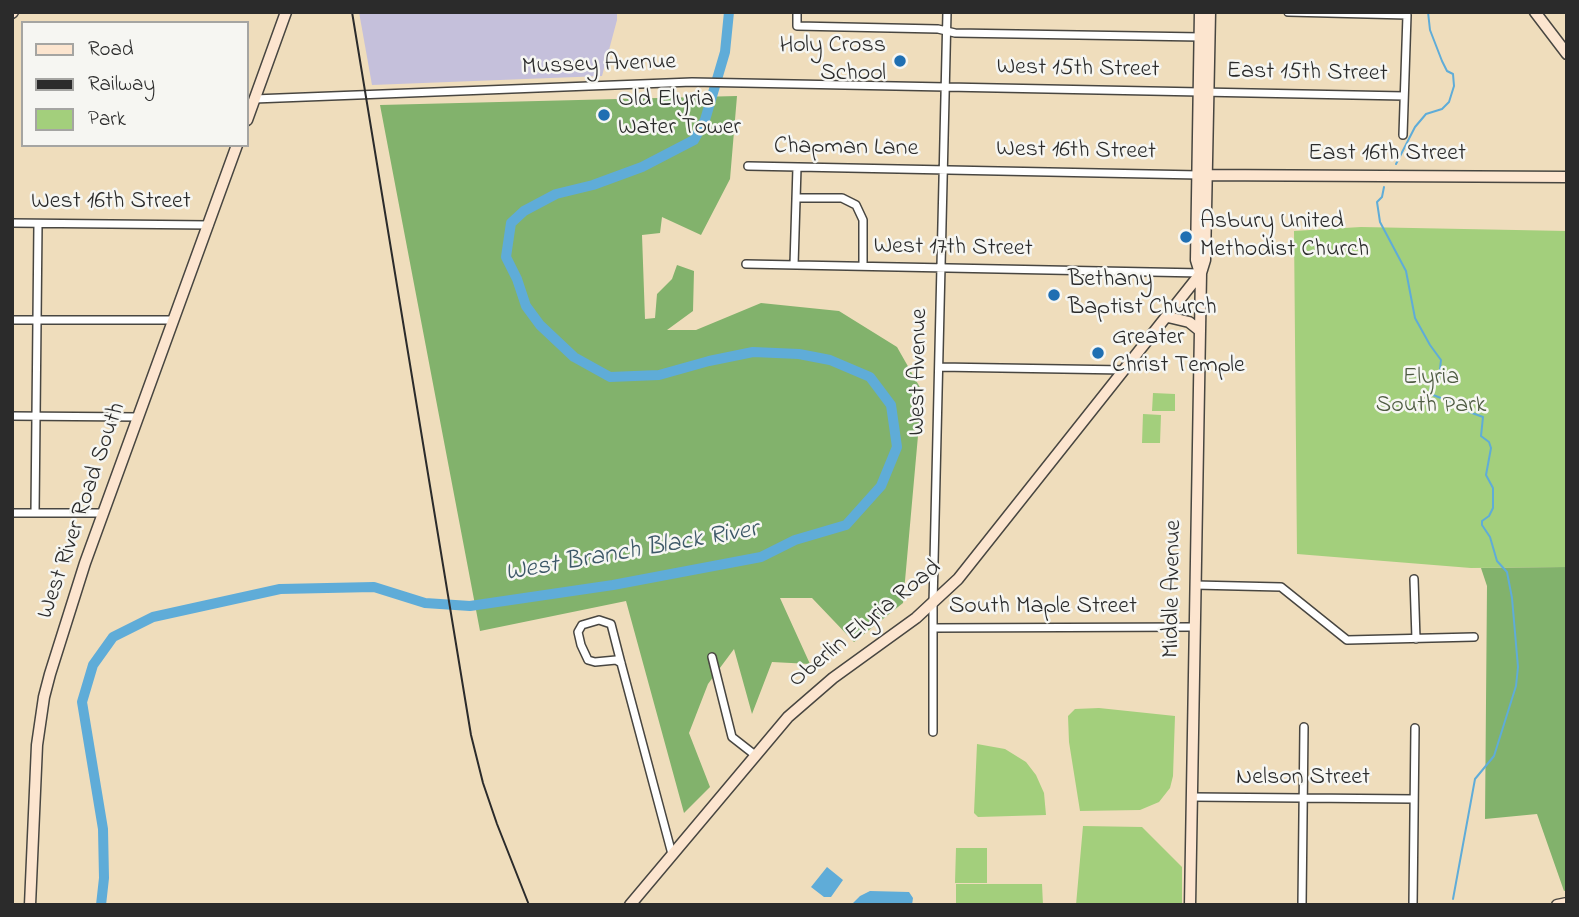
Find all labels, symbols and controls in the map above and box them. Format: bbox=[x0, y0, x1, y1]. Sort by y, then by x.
legend bbox=[21, 21, 248, 147]
place label: Holy Cross School bbox=[779, 33, 886, 89]
text: Road bbox=[88, 35, 134, 65]
street label: Mussey Avenue bbox=[521, 49, 677, 83]
marker: Holy Cross School bbox=[892, 53, 908, 69]
street label: West 15th Street bbox=[996, 54, 1160, 86]
street label: East 15th Street bbox=[1226, 58, 1388, 90]
text: Railway bbox=[88, 70, 155, 100]
place label: Old Elyria Water Tower bbox=[618, 87, 741, 143]
text: Park bbox=[88, 105, 126, 135]
marker: Old Elyria Water Tower bbox=[596, 107, 612, 123]
street label: Chapman Lane bbox=[774, 133, 918, 165]
street label: West 16th Street bbox=[996, 136, 1156, 168]
street label: East 16th Street bbox=[1308, 141, 1466, 169]
street label: West 16th Street bbox=[31, 189, 191, 217]
place label: Asbury United Methodist Church bbox=[1200, 209, 1369, 265]
marker: Asbury United Methodist Church bbox=[1178, 229, 1194, 245]
street label: West 17th Street bbox=[873, 233, 1033, 265]
place label: Bethany Baptist Church bbox=[1068, 267, 1217, 323]
marker: Bethany Baptist Church bbox=[1046, 287, 1062, 303]
street label: West Avenue bbox=[904, 308, 936, 436]
place label: Greater Christ Temple bbox=[1112, 325, 1245, 381]
marker: Greater Christ Temple bbox=[1090, 345, 1106, 361]
park label: Elyria South Park bbox=[1376, 365, 1486, 421]
street label: West River Road South bbox=[32, 399, 134, 623]
water label: West Branch Black River bbox=[503, 515, 761, 591]
street label: Middle Avenue bbox=[1158, 520, 1190, 658]
street label: Oberlin Elyria Road bbox=[784, 555, 948, 695]
street label: South Maple Street bbox=[949, 594, 1137, 622]
street label: Nelson Street bbox=[1236, 765, 1370, 793]

